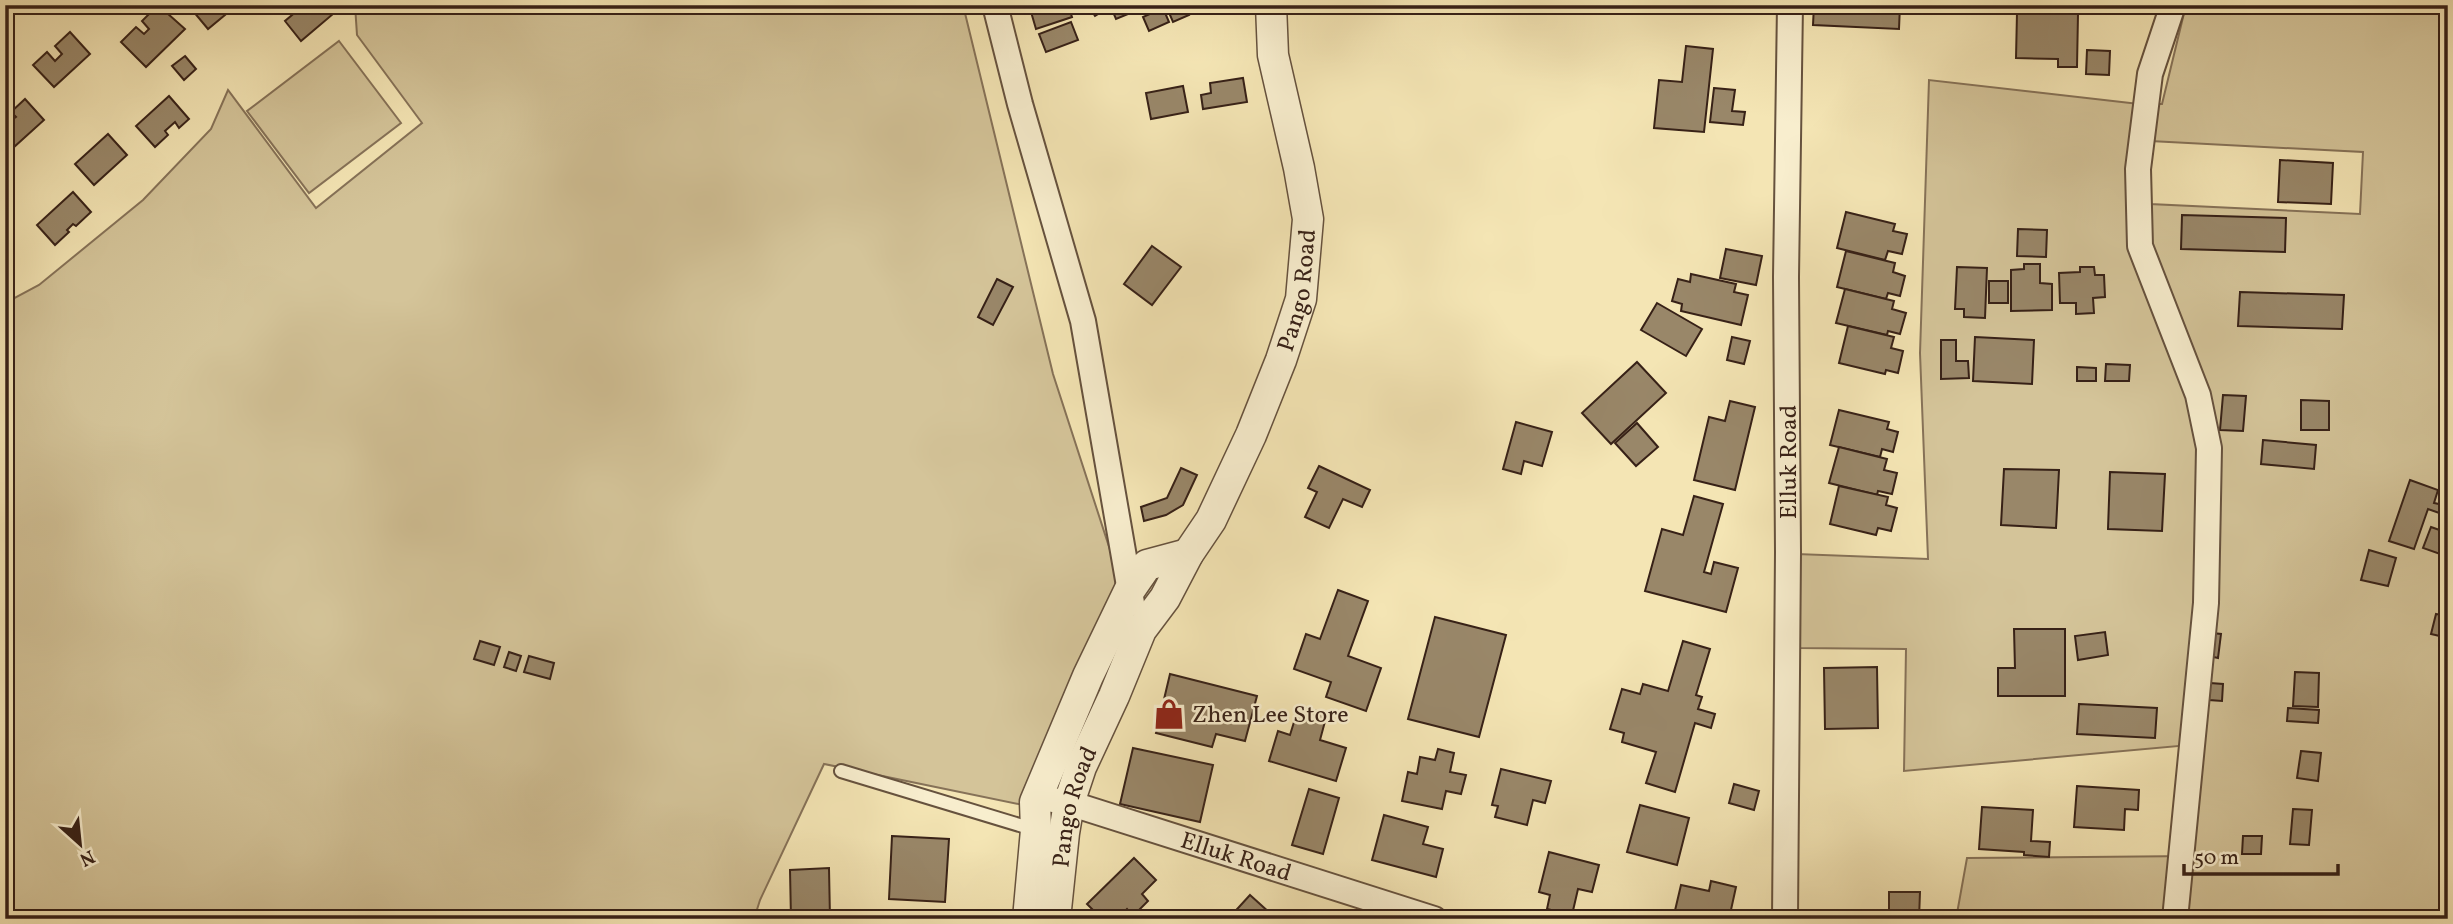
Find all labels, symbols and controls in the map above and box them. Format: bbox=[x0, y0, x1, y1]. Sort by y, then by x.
street label: Pango Road bbox=[1270, 228, 1326, 356]
street label: Elluk Road bbox=[1773, 405, 1807, 519]
shop icon: Zhen Lee Store bbox=[1152, 697, 1186, 731]
place label: Zhen Lee Store bbox=[1192, 699, 1349, 733]
street label: Pango Road bbox=[1045, 741, 1107, 869]
north arrow bbox=[46, 808, 116, 878]
street label: Elluk Road bbox=[1176, 825, 1295, 892]
scale bar bbox=[2184, 833, 2338, 877]
text: N bbox=[75, 843, 99, 872]
text: 50 m bbox=[2194, 844, 2239, 873]

